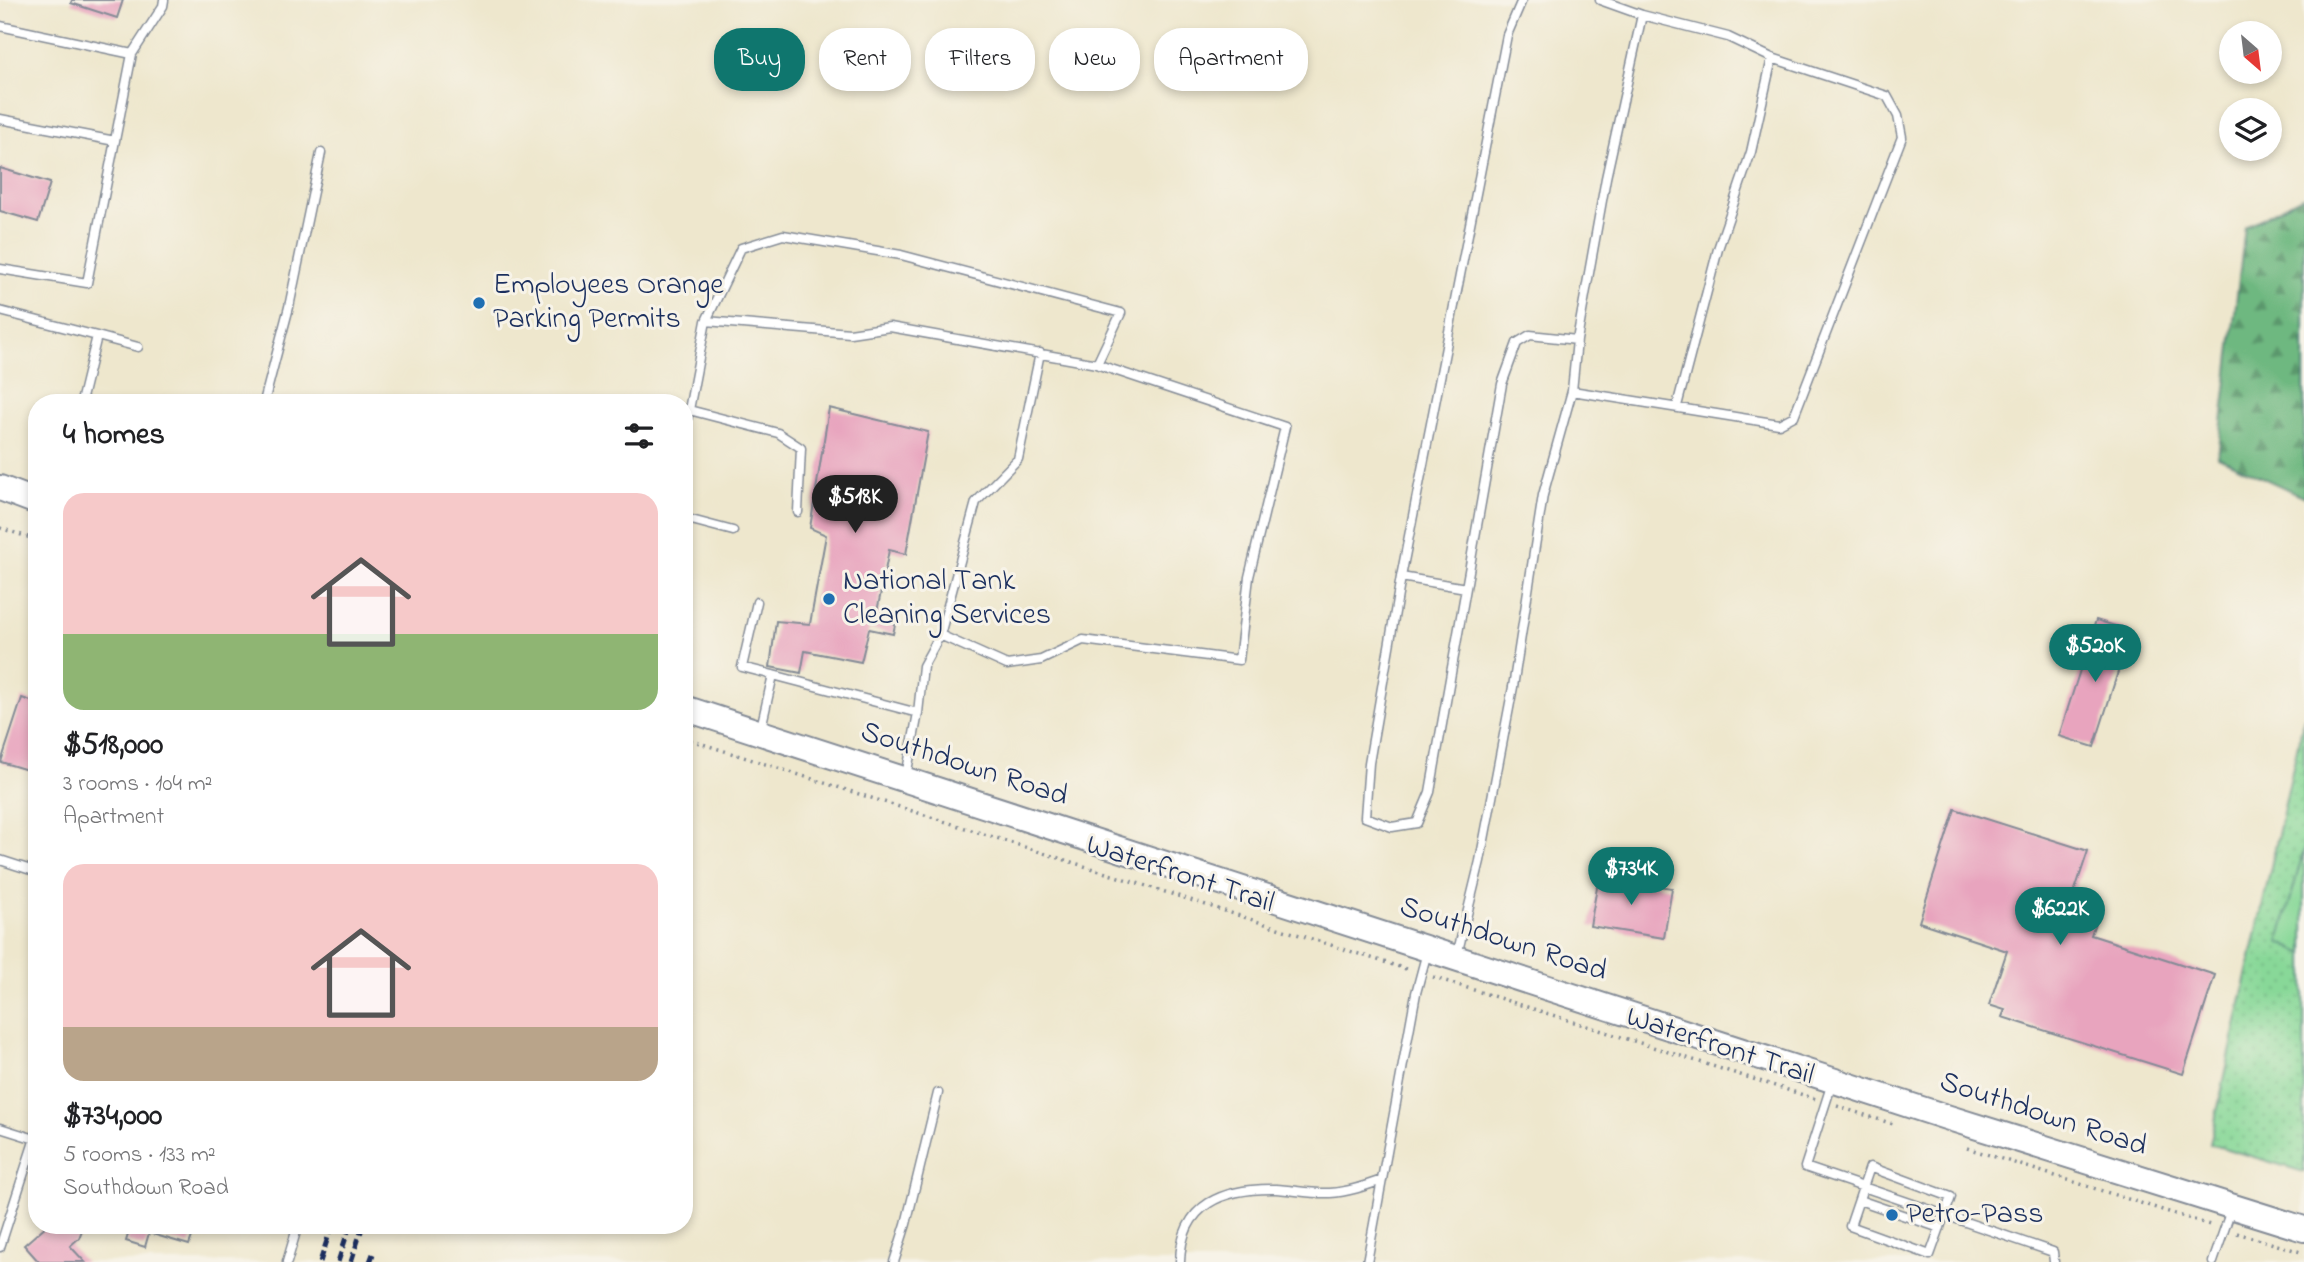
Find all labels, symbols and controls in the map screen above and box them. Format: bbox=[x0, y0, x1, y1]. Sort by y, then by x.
north arrow bbox=[2219, 21, 2282, 84]
map controls bbox=[2219, 21, 2282, 161]
chip: Buy bbox=[714, 28, 805, 91]
chip: Rent bbox=[819, 28, 911, 91]
chip: Filters bbox=[925, 28, 1035, 91]
chip: New bbox=[1049, 28, 1140, 91]
chip: Apartment bbox=[1154, 28, 1308, 91]
button: layers bbox=[2219, 98, 2282, 161]
place label: Employees Orange Parking Permits bbox=[493, 264, 724, 342]
marker: Employees Orange Parking Permits bbox=[471, 295, 487, 311]
text: 4 homes bbox=[63, 414, 165, 458]
icon: filters bbox=[620, 417, 658, 455]
pin: $518K bbox=[806, 476, 904, 535]
text: $518K bbox=[828, 481, 882, 514]
icon: home bbox=[298, 539, 424, 665]
place label: National Tank Cleaning Services bbox=[843, 560, 1051, 638]
marker: National Tank Cleaning Services bbox=[821, 591, 837, 607]
pin: $520K bbox=[2046, 624, 2144, 684]
text: $520K bbox=[2065, 630, 2125, 663]
street label: Southdown Road bbox=[855, 711, 1074, 819]
text: $518,000 bbox=[63, 724, 163, 768]
text: 3 rooms · 104 m² bbox=[63, 768, 212, 801]
text: Apartment bbox=[63, 801, 164, 834]
street label: Waterfront Trail bbox=[1080, 824, 1280, 926]
pin: $734K bbox=[1582, 848, 1680, 907]
text: $734K bbox=[1604, 853, 1658, 886]
street label: Southdown Road bbox=[1394, 886, 1613, 994]
pin: $622K bbox=[2011, 888, 2109, 947]
text: $622K bbox=[2031, 893, 2089, 926]
icon: home bbox=[298, 910, 424, 1036]
street label: Waterfront Trail bbox=[1620, 996, 1820, 1098]
street label: Southdown Road bbox=[1934, 1061, 2153, 1169]
text: $734,000 bbox=[63, 1095, 162, 1139]
text: 5 rooms · 133 m² bbox=[63, 1139, 216, 1172]
text: Southdown Road bbox=[63, 1172, 229, 1205]
place label: Petro-Pass bbox=[1906, 1193, 2044, 1237]
marker: Petro-Pass bbox=[1884, 1207, 1900, 1223]

